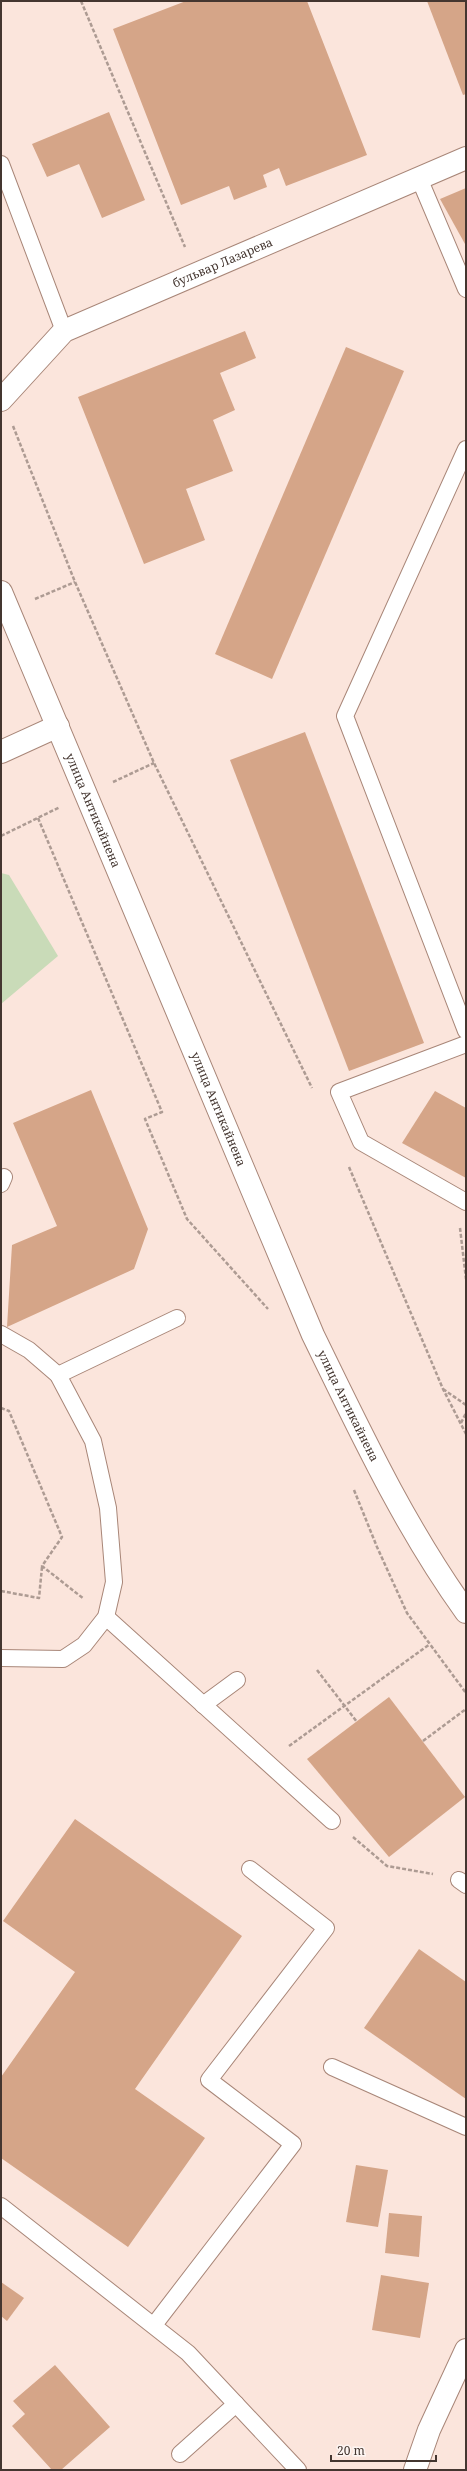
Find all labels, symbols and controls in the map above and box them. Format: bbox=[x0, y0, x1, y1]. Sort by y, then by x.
street label: бульвар Лазарева bbox=[170, 233, 275, 291]
street label: улица Антикайнена bbox=[62, 751, 125, 870]
street label: улица Антикайнена bbox=[187, 1049, 250, 1169]
street label: улица Антикайнена bbox=[314, 1347, 383, 1465]
scale bar bbox=[331, 2437, 436, 2463]
text: 20 m bbox=[337, 2442, 365, 2459]

